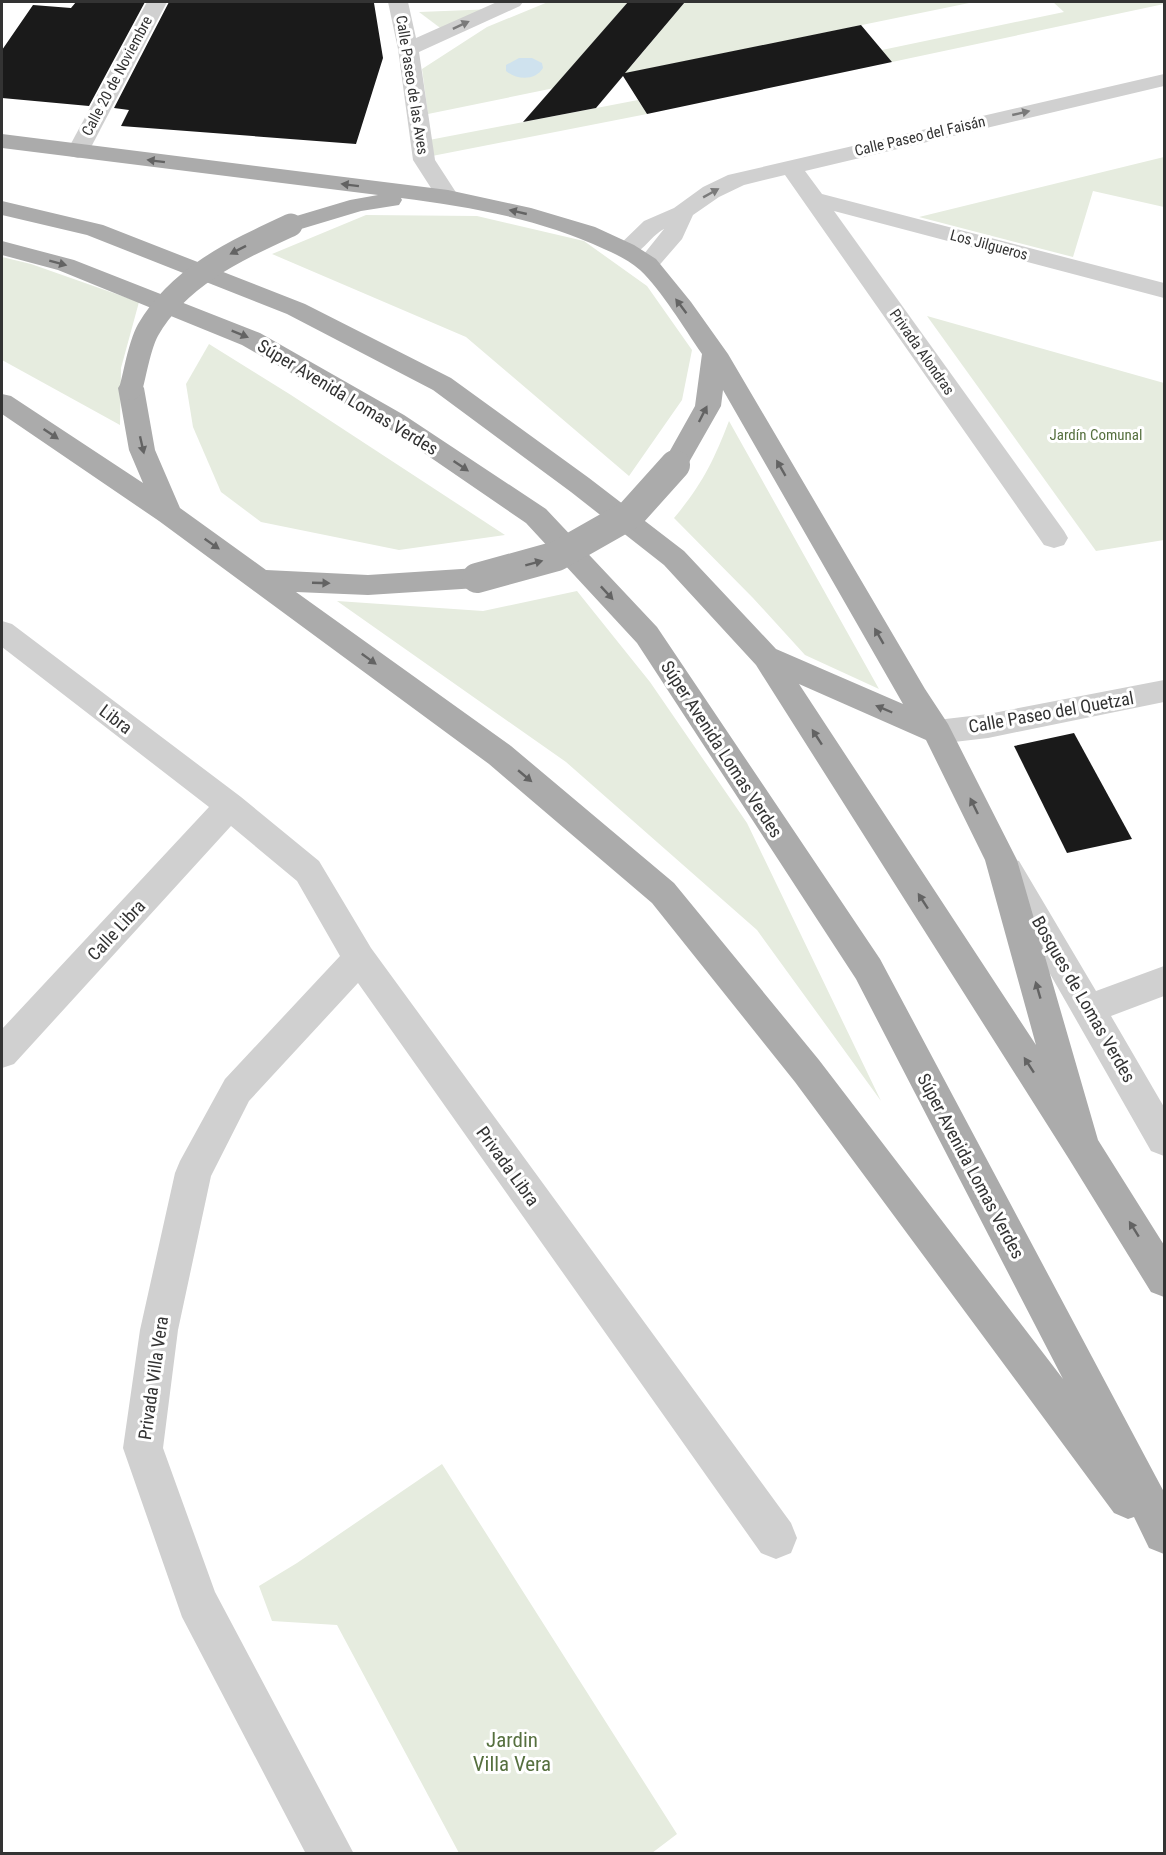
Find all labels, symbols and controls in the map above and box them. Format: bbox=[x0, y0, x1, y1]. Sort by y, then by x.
street label: Calle 20 de Noviembre bbox=[78, 13, 156, 139]
street label: Calle Paseo de las Aves bbox=[392, 14, 432, 156]
one-way arrow bbox=[452, 21, 469, 30]
one-way arrow bbox=[1012, 108, 1031, 117]
street label: Calle Paseo del Faisán bbox=[853, 112, 987, 160]
one-way arrow bbox=[147, 156, 166, 166]
one-way arrow bbox=[340, 180, 359, 190]
one-way arrow bbox=[703, 188, 720, 198]
one-way arrow bbox=[508, 206, 527, 216]
street label: Los Jilgueros bbox=[948, 226, 1030, 264]
one-way arrow bbox=[230, 245, 247, 255]
one-way arrow bbox=[49, 259, 67, 268]
one-way arrow bbox=[675, 299, 687, 315]
street label: Privada Alondras bbox=[886, 306, 958, 398]
one-way arrow bbox=[231, 329, 249, 339]
street label: Súper Avenida Lomas Verdes bbox=[254, 335, 442, 459]
one-way arrow bbox=[698, 405, 708, 422]
park label: Jardín Comunal bbox=[1049, 426, 1143, 444]
one-way arrow bbox=[42, 428, 58, 440]
one-way arrow bbox=[138, 436, 148, 455]
one-way arrow bbox=[453, 460, 469, 471]
one-way arrow bbox=[775, 460, 786, 476]
one-way arrow bbox=[203, 538, 219, 550]
one-way arrow bbox=[525, 558, 543, 567]
one-way arrow bbox=[311, 578, 330, 587]
one-way arrow bbox=[600, 585, 614, 599]
one-way arrow bbox=[874, 627, 884, 644]
one-way arrow bbox=[362, 652, 377, 664]
street label: Súper Avenida Lomas Verdes bbox=[657, 657, 787, 841]
street label: Calle Paseo del Quetzal bbox=[967, 687, 1135, 737]
street label: Libra bbox=[96, 700, 136, 738]
one-way arrow bbox=[875, 704, 892, 713]
one-way arrow bbox=[812, 729, 823, 745]
one-way arrow bbox=[517, 769, 532, 782]
one-way arrow bbox=[970, 797, 980, 815]
one-way arrow bbox=[918, 893, 929, 909]
street label: Calle Libra bbox=[83, 895, 149, 965]
street label: Bosques de Lomas Verdes bbox=[1028, 912, 1140, 1086]
one-way arrow bbox=[1033, 981, 1042, 999]
one-way arrow bbox=[1023, 1057, 1035, 1073]
street label: Súper Avenida Lomas Verdes bbox=[913, 1070, 1029, 1262]
street label: Privada Libra bbox=[472, 1122, 544, 1210]
one-way arrow bbox=[1128, 1221, 1139, 1237]
street label: Privada Villa Vera bbox=[134, 1315, 172, 1441]
park label: Jardin Villa Vera bbox=[473, 1728, 551, 1776]

